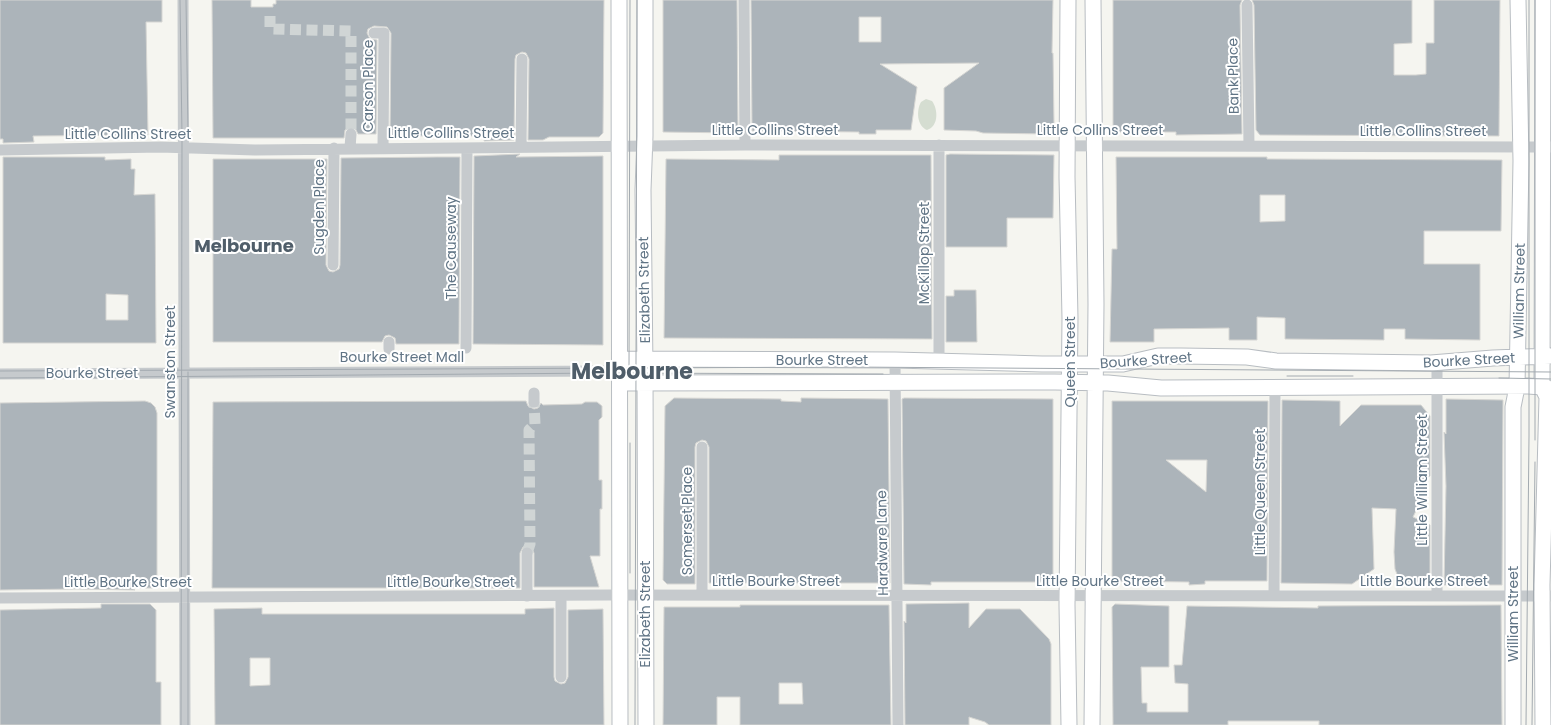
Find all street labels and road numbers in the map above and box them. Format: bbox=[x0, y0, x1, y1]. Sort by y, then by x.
street label: Bank Place bbox=[1222, 37, 1244, 114]
street label: Carson Place bbox=[358, 39, 378, 132]
street label: Little Collins Street bbox=[712, 120, 838, 140]
street label: Little Collins Street bbox=[1037, 120, 1163, 140]
street label: Little Collins Street bbox=[1360, 121, 1486, 141]
street label: Little Collins Street bbox=[388, 123, 514, 143]
street label: Little Collins Street bbox=[65, 124, 191, 144]
street label: Sugden Place bbox=[309, 159, 329, 255]
street label: The Causeway bbox=[441, 196, 461, 300]
street label: McKillop Street bbox=[914, 202, 934, 304]
street label: Elizabeth Street bbox=[633, 236, 655, 344]
street label: William Street bbox=[1508, 243, 1530, 339]
street label: Swanston Street bbox=[160, 305, 180, 419]
street label: Queen Street bbox=[1060, 316, 1080, 408]
street label: Bourke Street Mall bbox=[340, 347, 464, 367]
street label: Bourke Street bbox=[1099, 347, 1193, 373]
street label: Bourke Street bbox=[1422, 348, 1516, 372]
street label: Bourke Street bbox=[776, 350, 868, 370]
street label: Bourke Street bbox=[46, 363, 138, 383]
street label: Little William Street bbox=[1412, 414, 1432, 546]
street label: Little Queen Street bbox=[1250, 429, 1270, 555]
street label: Somerset Place bbox=[677, 466, 697, 575]
street label: Hardware Lane bbox=[871, 490, 893, 596]
street label: Elizabeth Street bbox=[635, 561, 655, 667]
street label: William Street bbox=[1503, 566, 1523, 662]
street label: Little Bourke Street bbox=[712, 571, 840, 591]
street label: Little Bourke Street bbox=[1036, 571, 1164, 591]
street label: Little Bourke Street bbox=[1360, 571, 1488, 591]
street label: Little Bourke Street bbox=[64, 572, 192, 592]
street label: Little Bourke Street bbox=[387, 572, 515, 592]

